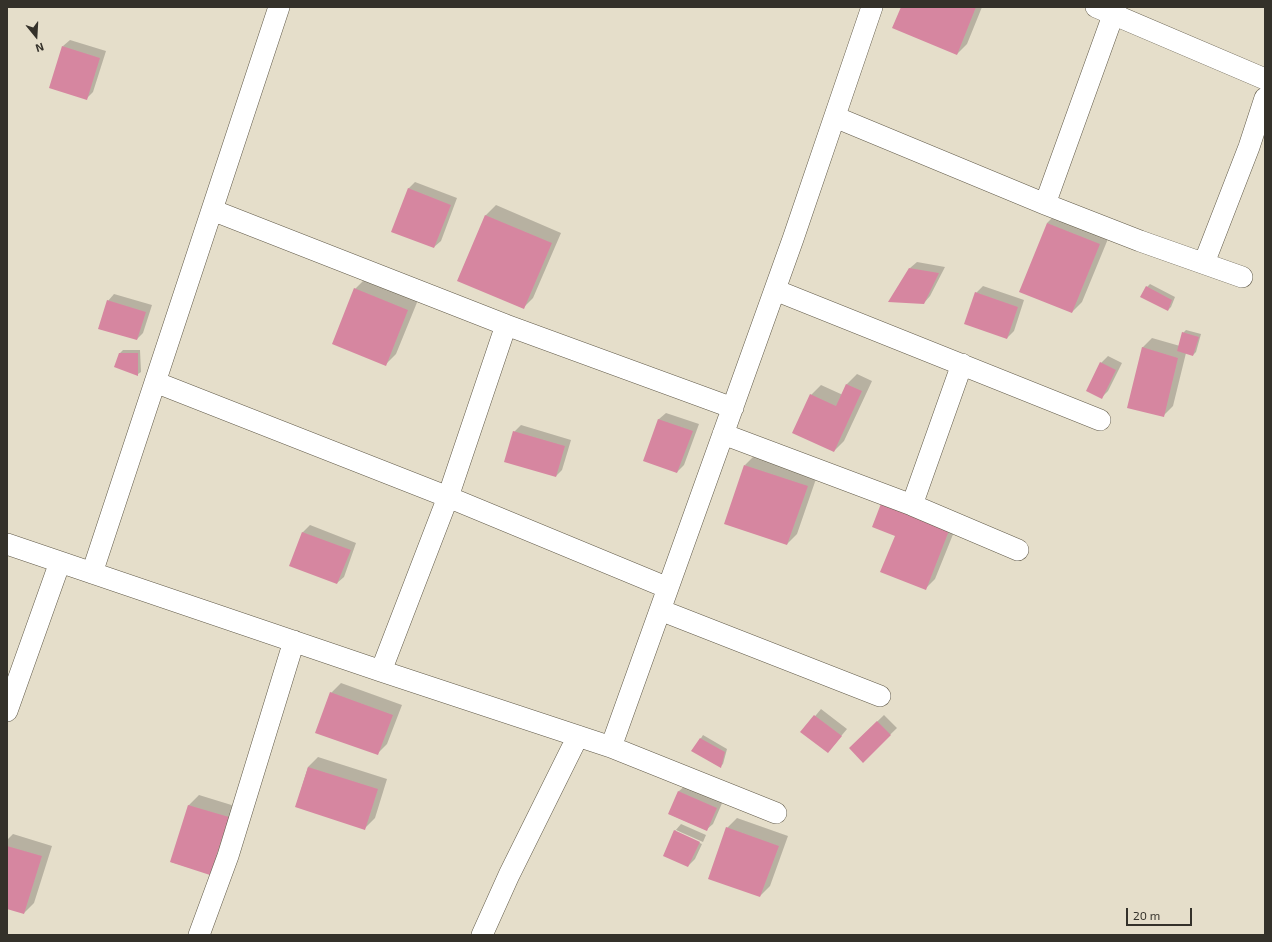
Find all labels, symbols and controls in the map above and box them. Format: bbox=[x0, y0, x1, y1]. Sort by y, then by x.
north arrow bbox=[16, 16, 56, 56]
text: N bbox=[34, 40, 46, 55]
scale bar bbox=[1128, 900, 1194, 926]
text: 20 m bbox=[1133, 908, 1160, 922]

